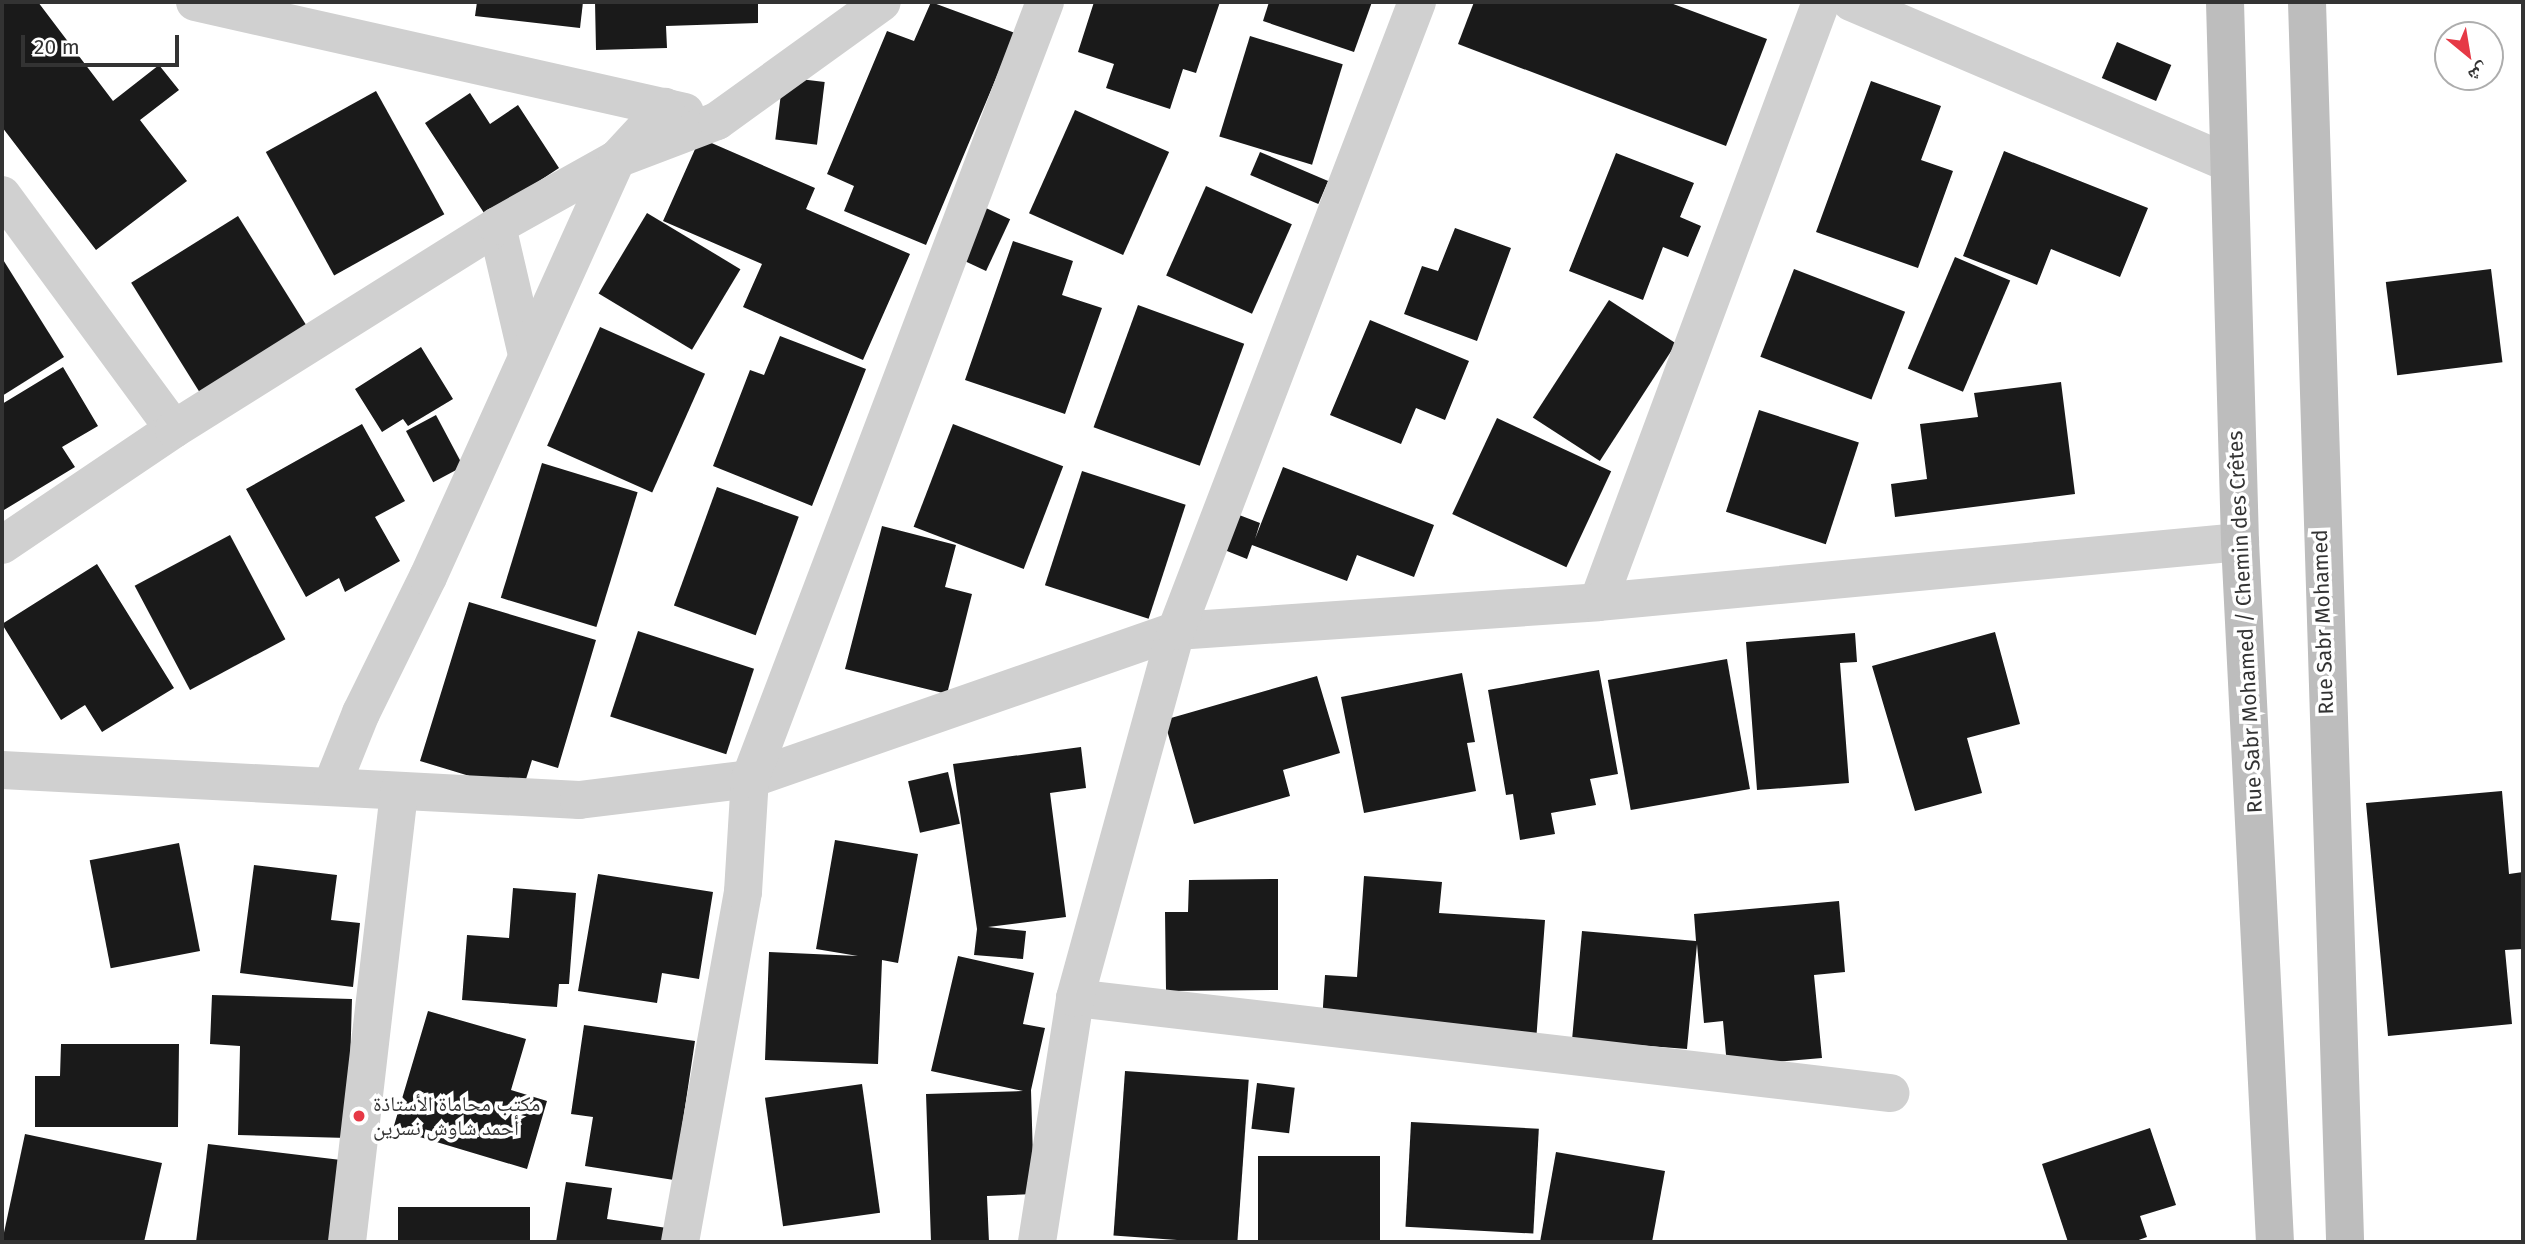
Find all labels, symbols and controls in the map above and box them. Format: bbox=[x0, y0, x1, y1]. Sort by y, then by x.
scale bar bbox=[24, 21, 182, 65]
north arrow bbox=[2434, 21, 2504, 91]
text: 20 m bbox=[34, 34, 80, 60]
text: ش bbox=[2464, 58, 2493, 88]
street label: Rue Sabr Mohamed / Chemin des Crêtes bbox=[2222, 430, 2268, 814]
street label: Rue Sabr Mohamed bbox=[2307, 529, 2339, 715]
place label: مكتب محاماة الأستاذة أحمد شاوش نسرين bbox=[373, 1091, 540, 1141]
marker: مكتب محاماة الأستاذة أحمد شاوش نسرين bbox=[351, 1108, 367, 1124]

